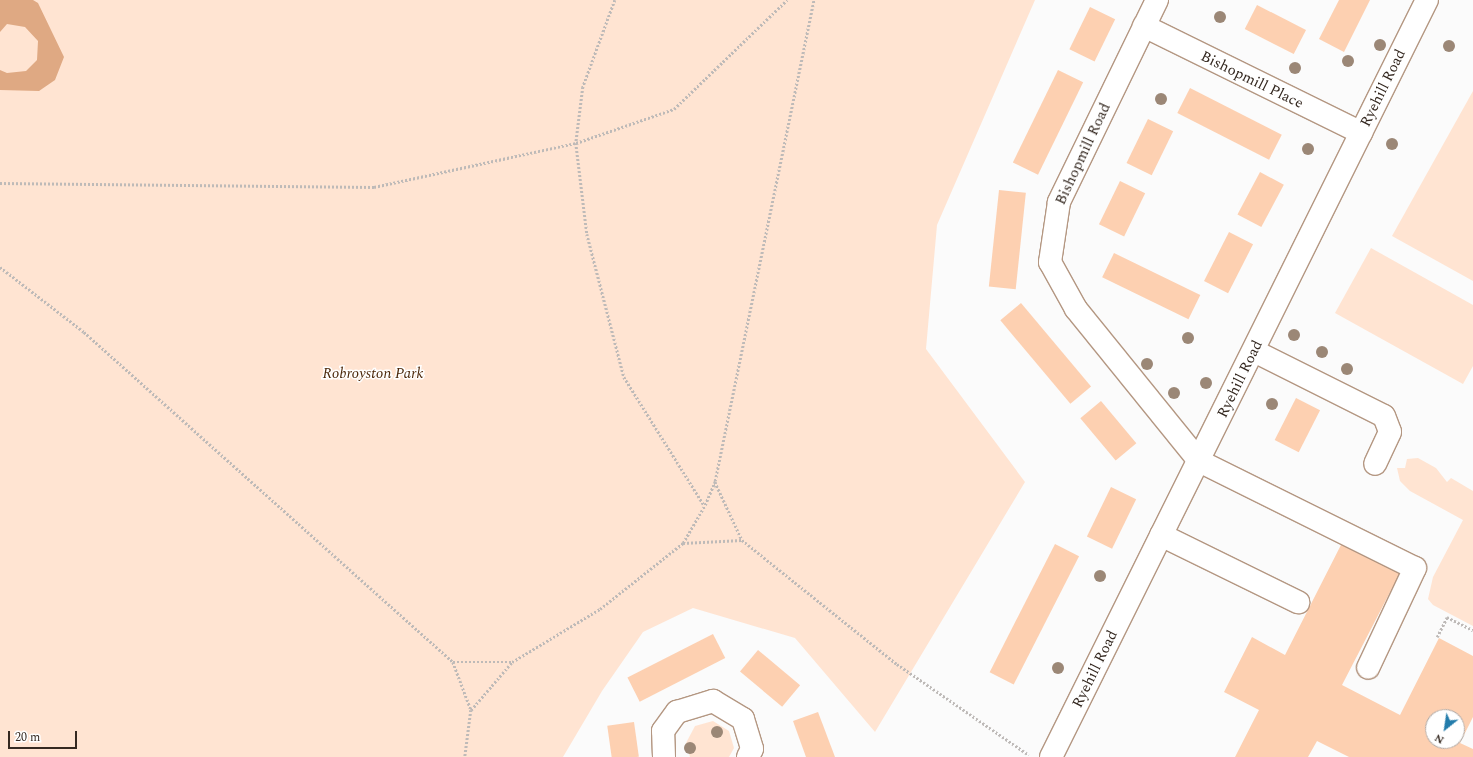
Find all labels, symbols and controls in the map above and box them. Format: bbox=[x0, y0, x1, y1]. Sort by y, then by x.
street label: Ryehill Road bbox=[1356, 46, 1410, 130]
street label: Bishopmill Place bbox=[1198, 47, 1306, 113]
street label: Bishopmill Road bbox=[1052, 100, 1114, 208]
street label: Ryehill Road bbox=[1213, 337, 1267, 421]
park label: Robroyston Park bbox=[323, 365, 423, 383]
street label: Ryehill Road bbox=[1068, 627, 1122, 711]
north arrow bbox=[1425, 709, 1465, 749]
scale bar bbox=[10, 723, 79, 749]
text: 20 m bbox=[15, 728, 40, 747]
text: N bbox=[1431, 729, 1447, 749]

